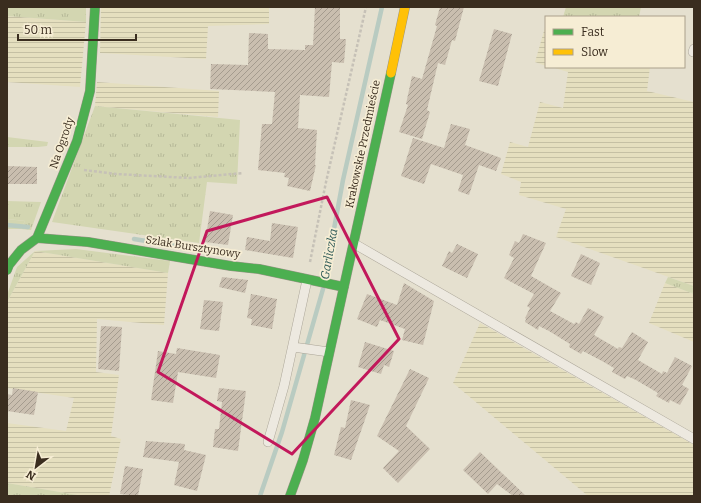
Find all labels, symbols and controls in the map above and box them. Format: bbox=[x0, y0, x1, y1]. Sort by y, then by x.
scale bar bbox=[18, 16, 136, 42]
legend bbox=[545, 16, 685, 68]
text: 50 m bbox=[24, 23, 53, 37]
text: Fast bbox=[581, 25, 605, 39]
text: Slow bbox=[581, 45, 608, 59]
street label: Krakowskie Przedmieście bbox=[343, 79, 383, 209]
street label: Na Ogrody bbox=[47, 115, 77, 171]
water label: Garliczka bbox=[318, 227, 340, 281]
street label: Szlak Bursztynowy bbox=[145, 233, 242, 261]
north arrow bbox=[16, 447, 56, 487]
text: N bbox=[24, 467, 38, 483]

